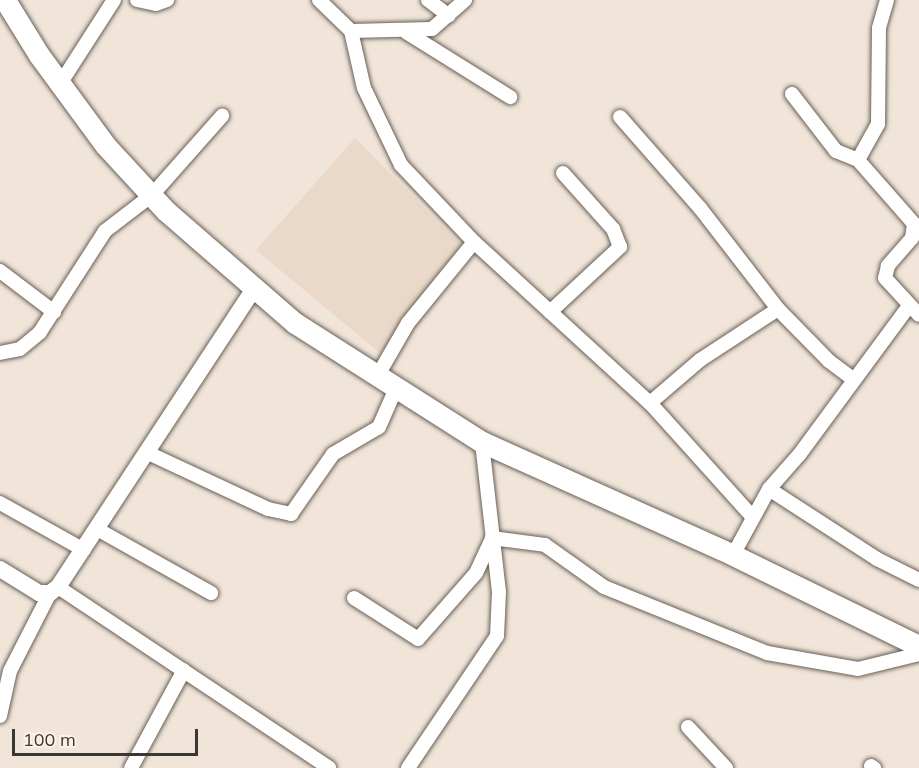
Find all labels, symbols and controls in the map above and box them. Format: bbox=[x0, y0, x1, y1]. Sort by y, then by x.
scale bar bbox=[15, 717, 201, 755]
text: 100 m bbox=[23, 728, 76, 751]

